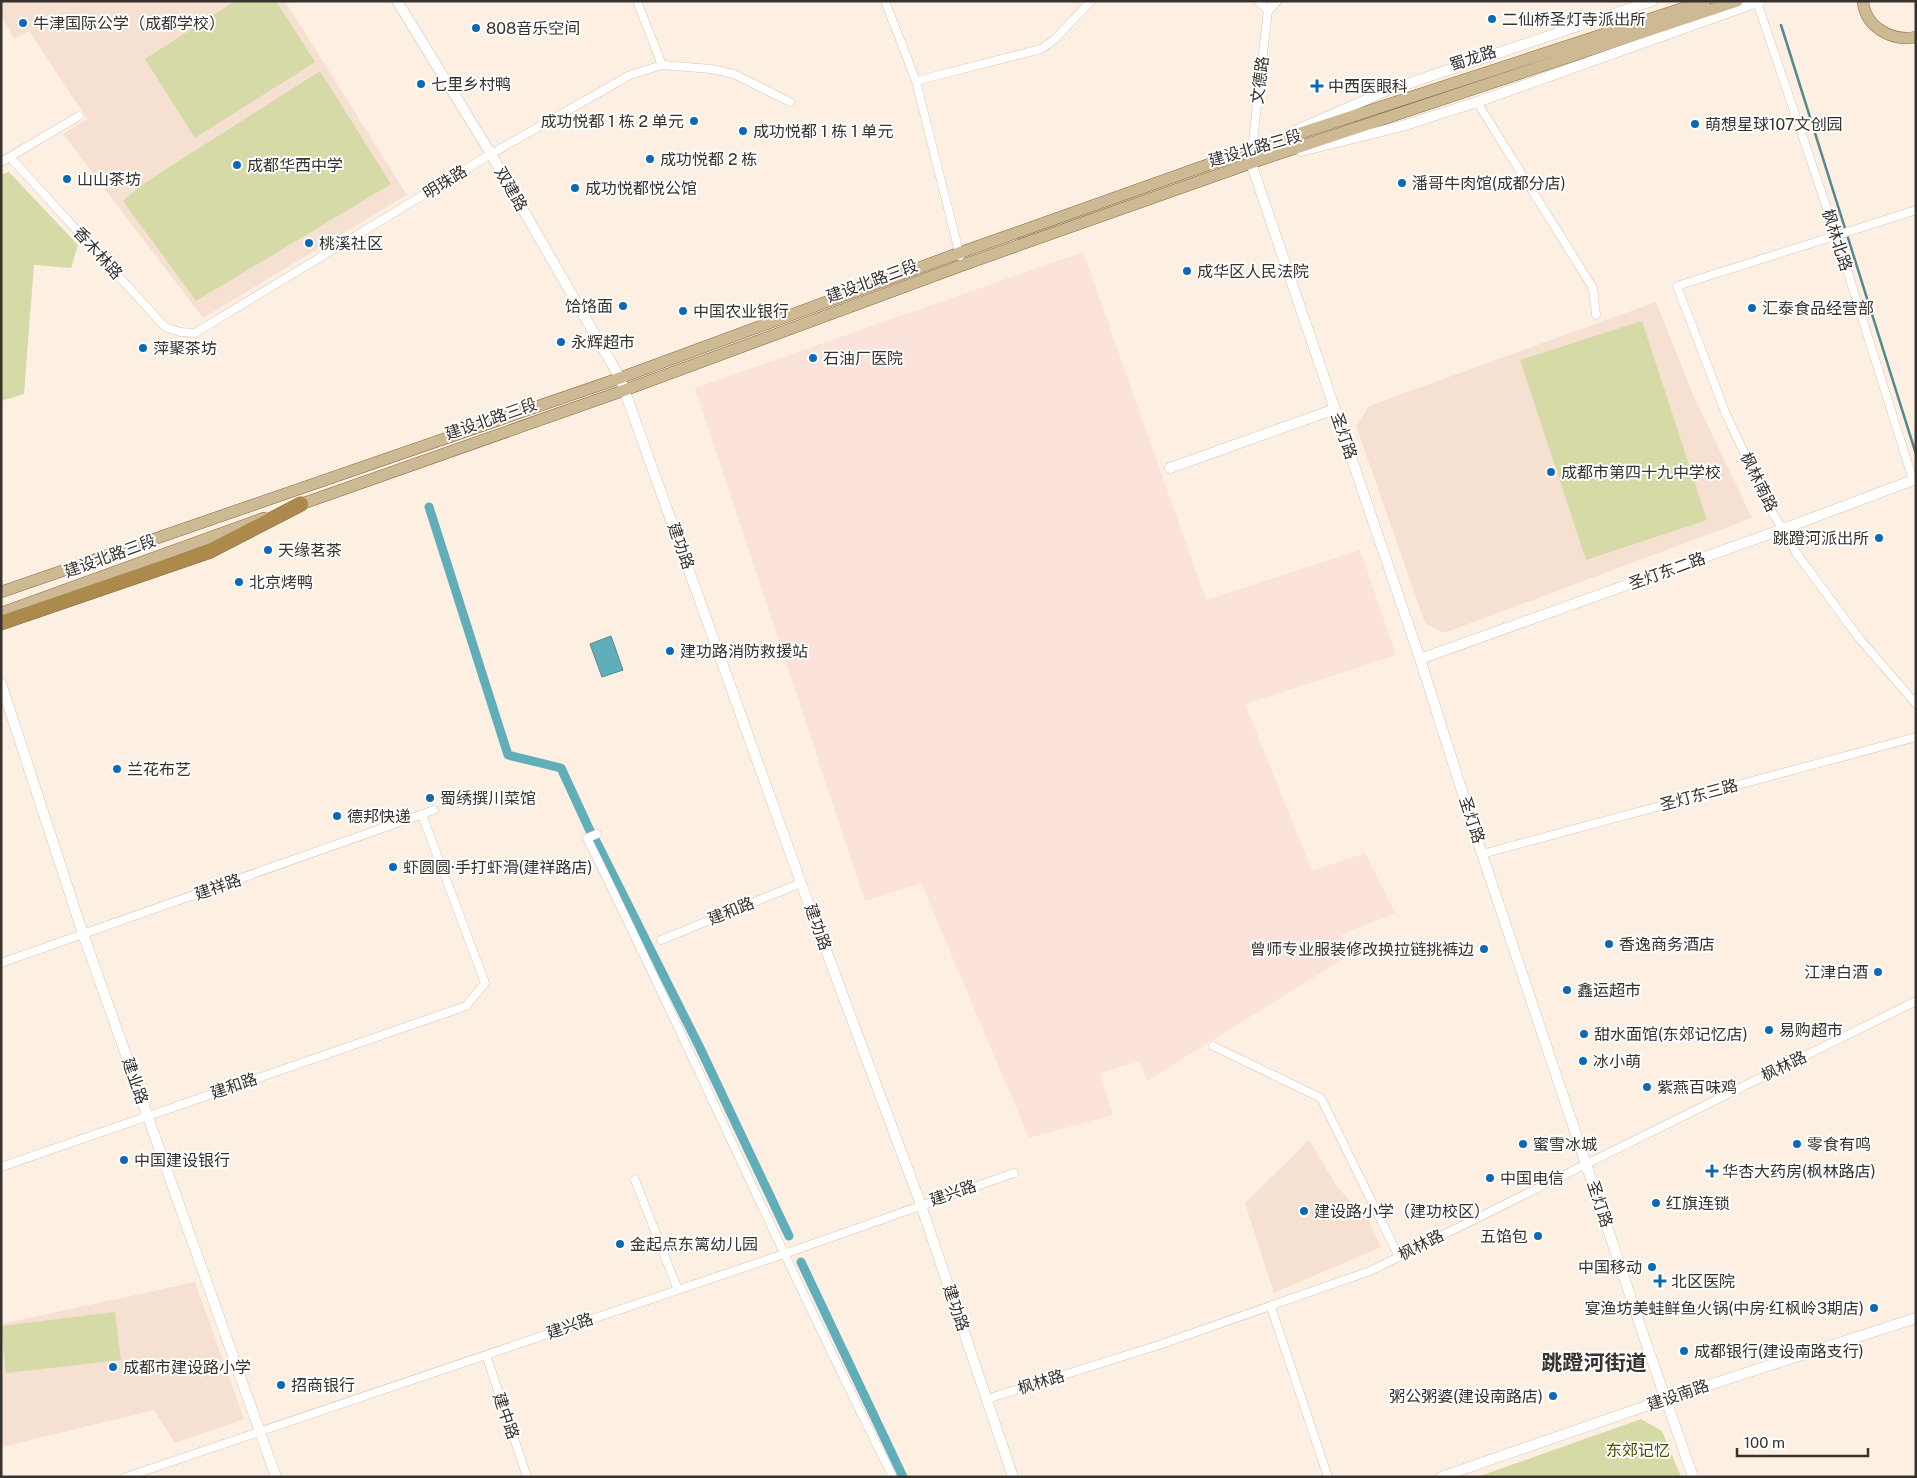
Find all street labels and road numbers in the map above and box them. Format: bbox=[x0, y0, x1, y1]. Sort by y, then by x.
street label: 蜀龙路 bbox=[1447, 42, 1499, 74]
street label: 文德路 bbox=[1248, 55, 1272, 105]
street label: 建设北路三段 bbox=[1206, 126, 1304, 170]
street label: 明珠路 bbox=[420, 161, 470, 203]
street label: 双建路 bbox=[491, 163, 531, 215]
street label: 枫林北路 bbox=[1818, 207, 1856, 273]
street label: 香木林路 bbox=[70, 223, 126, 283]
street label: 建设北路三段 bbox=[824, 256, 920, 306]
street label: 建设北路三段 bbox=[443, 394, 539, 444]
street label: 圣灯路 bbox=[1327, 410, 1361, 462]
street label: 枫林南路 bbox=[1736, 449, 1782, 515]
street label: 建功路 bbox=[664, 520, 698, 572]
street label: 建设北路三段 bbox=[62, 531, 158, 581]
street label: 圣灯东二路 bbox=[1626, 548, 1708, 594]
street label: 圣灯东三路 bbox=[1658, 775, 1740, 815]
street label: 圣灯路 bbox=[1456, 794, 1488, 846]
street label: 建祥路 bbox=[192, 870, 244, 904]
street label: 建和路 bbox=[705, 893, 757, 929]
street label: 建功路 bbox=[801, 901, 835, 953]
street label: 枫林路 bbox=[1758, 1047, 1810, 1085]
street label: 建业路 bbox=[118, 1055, 152, 1107]
street label: 建和路 bbox=[208, 1069, 260, 1103]
street label: 建兴路 bbox=[927, 1176, 979, 1210]
street label: 圣灯路 bbox=[1584, 1178, 1616, 1230]
street label: 枫林路 bbox=[1395, 1226, 1447, 1264]
street label: 建功路 bbox=[939, 1282, 973, 1334]
street label: 建兴路 bbox=[544, 1309, 596, 1343]
street label: 枫林路 bbox=[1015, 1366, 1067, 1398]
street label: 建设南路 bbox=[1645, 1376, 1711, 1414]
street label: 建中路 bbox=[489, 1390, 523, 1442]

